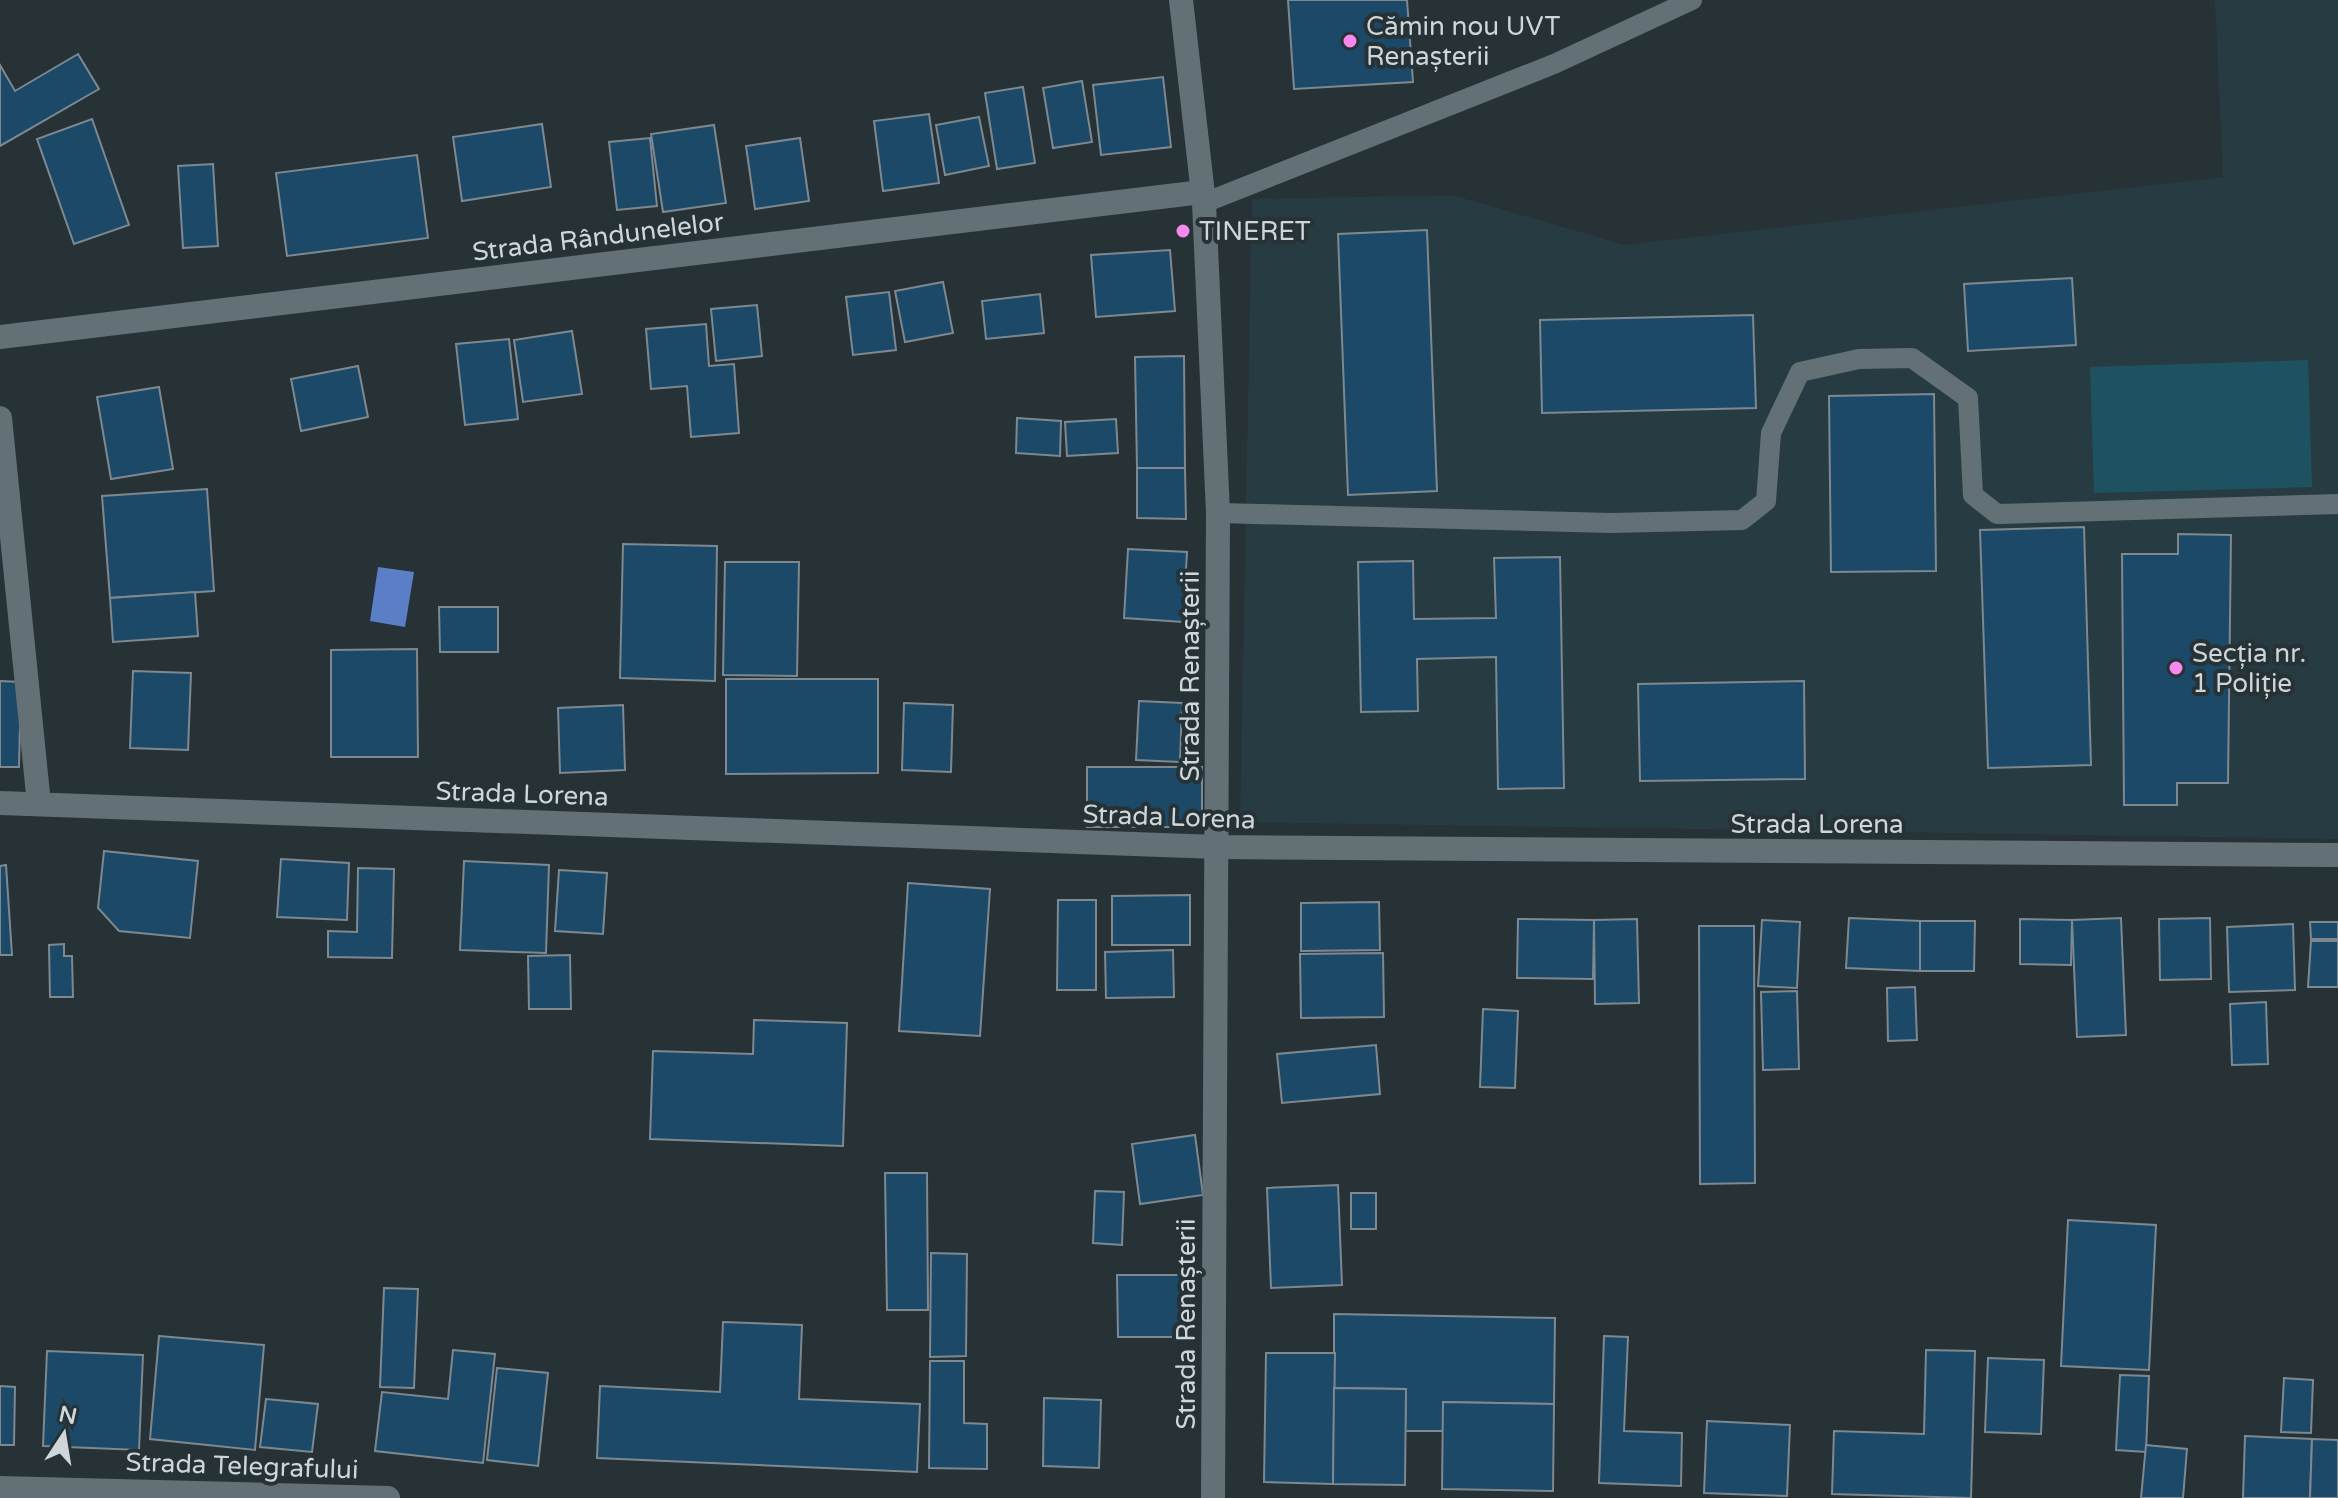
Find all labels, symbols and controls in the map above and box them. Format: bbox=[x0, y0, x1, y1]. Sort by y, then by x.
place label: Cămin nou UVT Renașterii bbox=[1366, 11, 1560, 72]
marker: Cămin nou UVT Renașterii bbox=[1341, 32, 1359, 50]
street label: Strada Rândunelelor bbox=[471, 206, 725, 268]
place label: TINERET bbox=[1199, 216, 1311, 247]
marker: TINERET bbox=[1174, 222, 1192, 240]
street label: Strada Renașterii bbox=[1175, 570, 1206, 782]
place label: Secția nr. 1 Poliție bbox=[2192, 638, 2306, 699]
marker: Secția nr. 1 Poliție bbox=[2167, 659, 2185, 677]
street label: Strada Lorena bbox=[435, 775, 609, 813]
street label: Strada Lorena bbox=[1082, 798, 1256, 836]
street label: Strada Lorena bbox=[1730, 809, 1904, 840]
street label: Strada Renașterii bbox=[1171, 1218, 1202, 1430]
north arrow bbox=[24, 1394, 104, 1474]
text: N bbox=[57, 1401, 79, 1430]
street label: Strada Telegrafului bbox=[125, 1446, 359, 1486]

